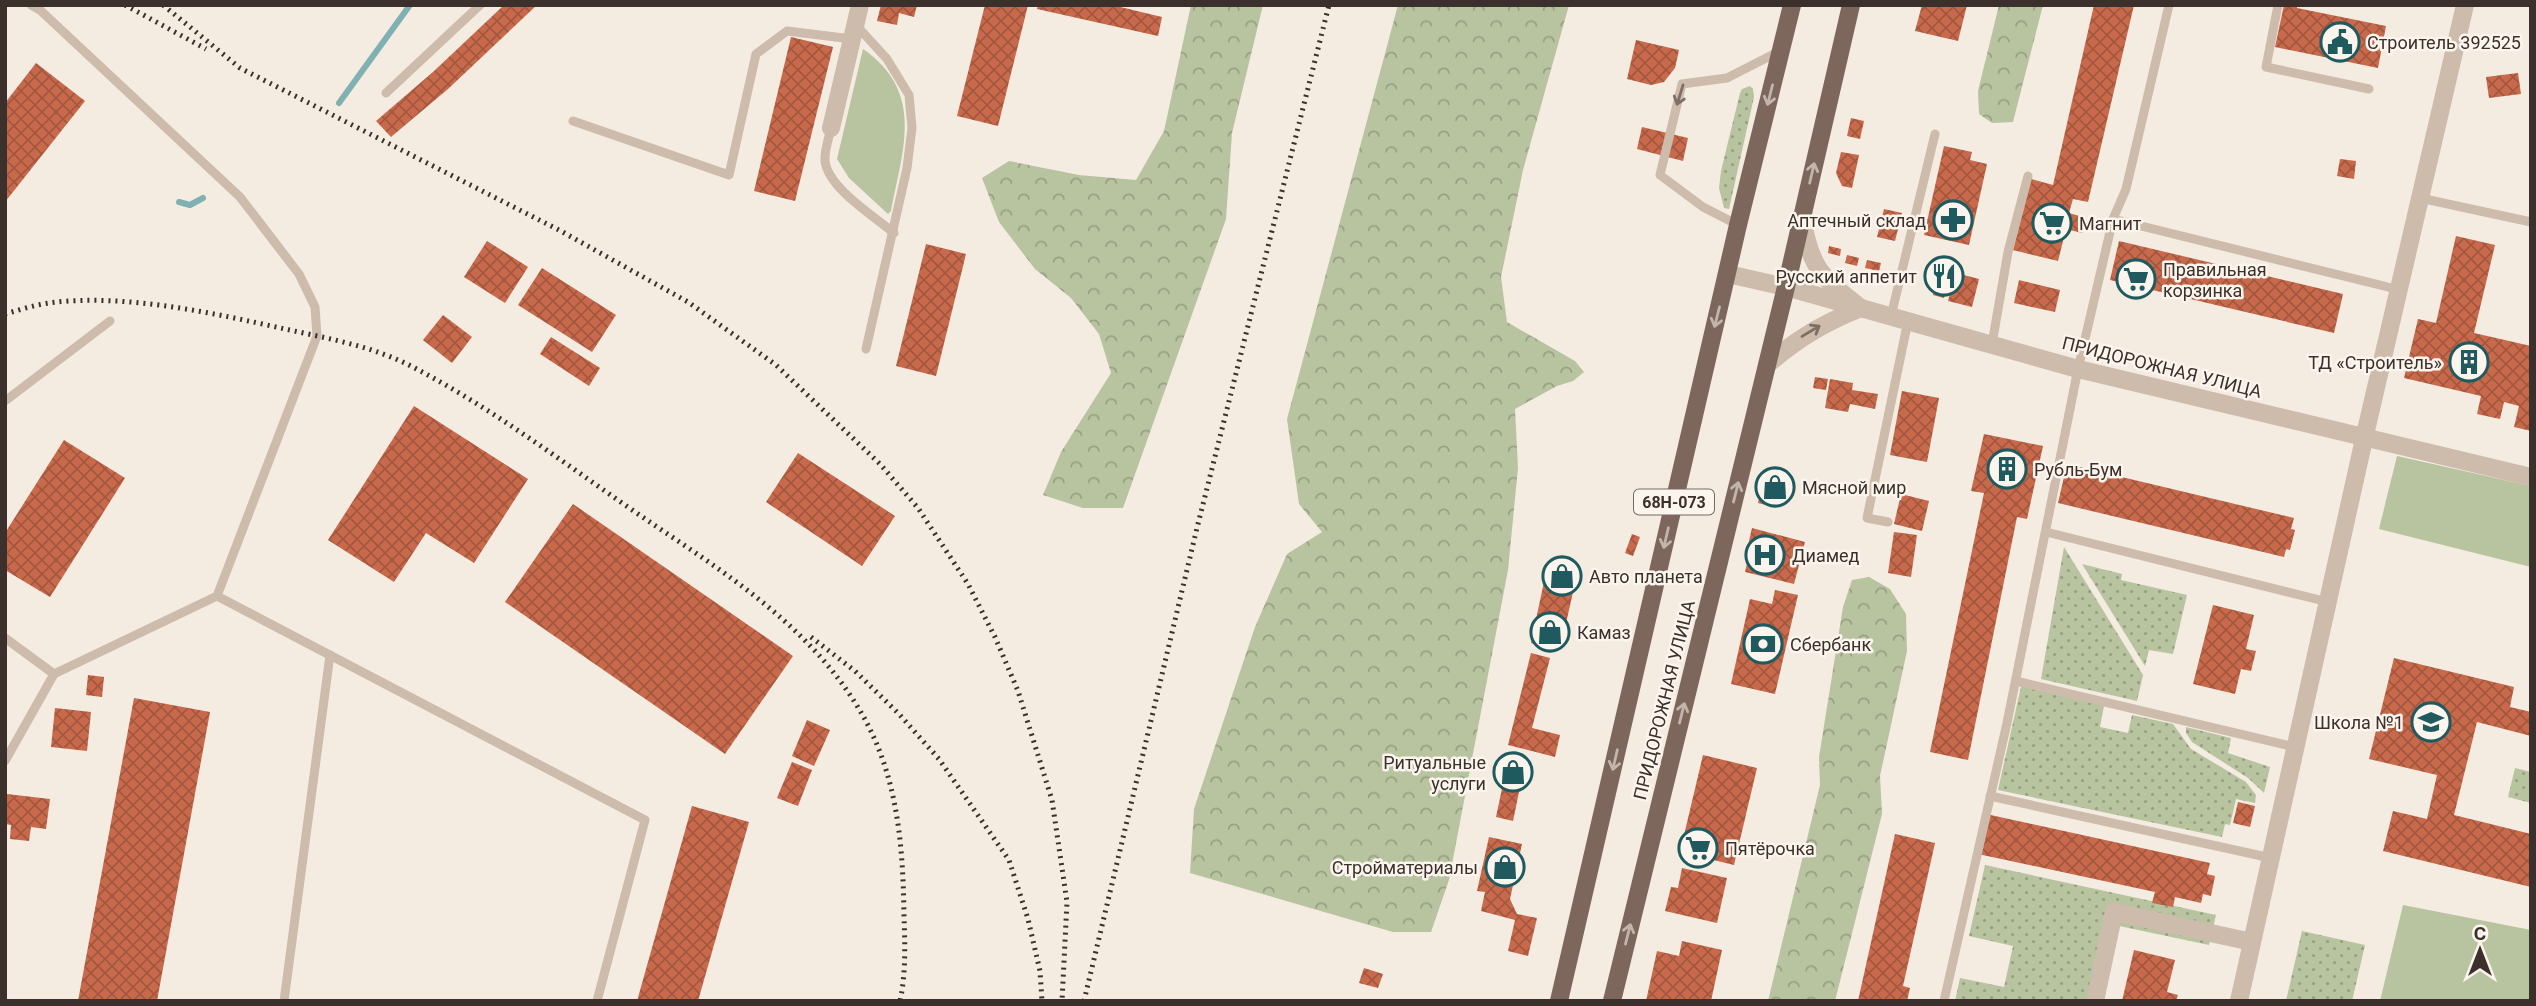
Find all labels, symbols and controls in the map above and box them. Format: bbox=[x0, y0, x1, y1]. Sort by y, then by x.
public building icon: Строитель 392525 bbox=[2319, 21, 2361, 63]
place label: Строитель 392525 bbox=[2367, 32, 2521, 53]
one-way arrow bbox=[1763, 83, 1776, 106]
one-way arrow bbox=[1673, 84, 1686, 106]
one-way arrow bbox=[1807, 162, 1820, 184]
pharmacy icon: Аптечный склад bbox=[1932, 199, 1974, 241]
supermarket icon: Магнит bbox=[2031, 202, 2073, 244]
place label: Аптечный склад bbox=[1787, 210, 1926, 231]
place label: Магнит bbox=[2079, 213, 2142, 234]
restaurant icon: Русский аппетит bbox=[1923, 255, 1965, 297]
supermarket icon: Правильная корзинка bbox=[2115, 258, 2157, 300]
place label: Правильная корзинка bbox=[2163, 259, 2267, 301]
place label: Русский аппетит bbox=[1776, 266, 1917, 287]
one-way arrow bbox=[1710, 305, 1723, 328]
one-way arrow bbox=[1801, 324, 1821, 338]
street label: ПРИДОРОЖНАЯ УЛИЦА bbox=[2060, 332, 2264, 402]
building icon: ТД «Строитель» bbox=[2448, 341, 2490, 383]
place label: ТД «Строитель» bbox=[2308, 352, 2442, 373]
building icon: Рубль-Бум bbox=[1986, 448, 2028, 490]
place label: Рубль-Бум bbox=[2034, 459, 2122, 480]
shop icon: Мясной мир bbox=[1754, 466, 1796, 508]
place label: Мясной мир bbox=[1802, 477, 1906, 498]
one-way arrow bbox=[1730, 482, 1743, 504]
road number: 68Н-073 bbox=[1634, 489, 1714, 514]
one-way arrow bbox=[1659, 526, 1672, 549]
hospital icon: Диамед bbox=[1744, 534, 1786, 576]
place label: Диамед bbox=[1792, 545, 1860, 566]
shop icon: Авто планета bbox=[1541, 555, 1583, 597]
place label: Авто планета bbox=[1589, 566, 1703, 587]
street label: ПРИДОРОЖНАЯ УЛИЦА bbox=[1629, 598, 1699, 802]
shop icon: Камаз bbox=[1529, 611, 1571, 653]
place label: Камаз bbox=[1577, 622, 1631, 643]
bank icon: Сбербанк bbox=[1742, 623, 1784, 665]
place label: Сбербанк bbox=[1790, 634, 1871, 655]
school or university icon: Школа №1 bbox=[2410, 701, 2452, 743]
one-way arrow bbox=[1676, 703, 1689, 725]
place label: Школа №1 bbox=[2314, 712, 2404, 733]
one-way arrow bbox=[1608, 748, 1621, 771]
shop icon: Ритуальные услуги bbox=[1492, 751, 1534, 793]
place label: Ритуальные услуги bbox=[1383, 752, 1486, 794]
supermarket icon: Пятёрочка bbox=[1677, 827, 1719, 869]
place label: Пятёрочка bbox=[1725, 838, 1815, 859]
shop icon: Стройматериалы bbox=[1484, 846, 1526, 888]
place label: Стройматериалы bbox=[1332, 857, 1478, 878]
north arrow bbox=[2445, 915, 2515, 985]
text: С bbox=[2474, 922, 2486, 945]
one-way arrow bbox=[1622, 924, 1635, 946]

